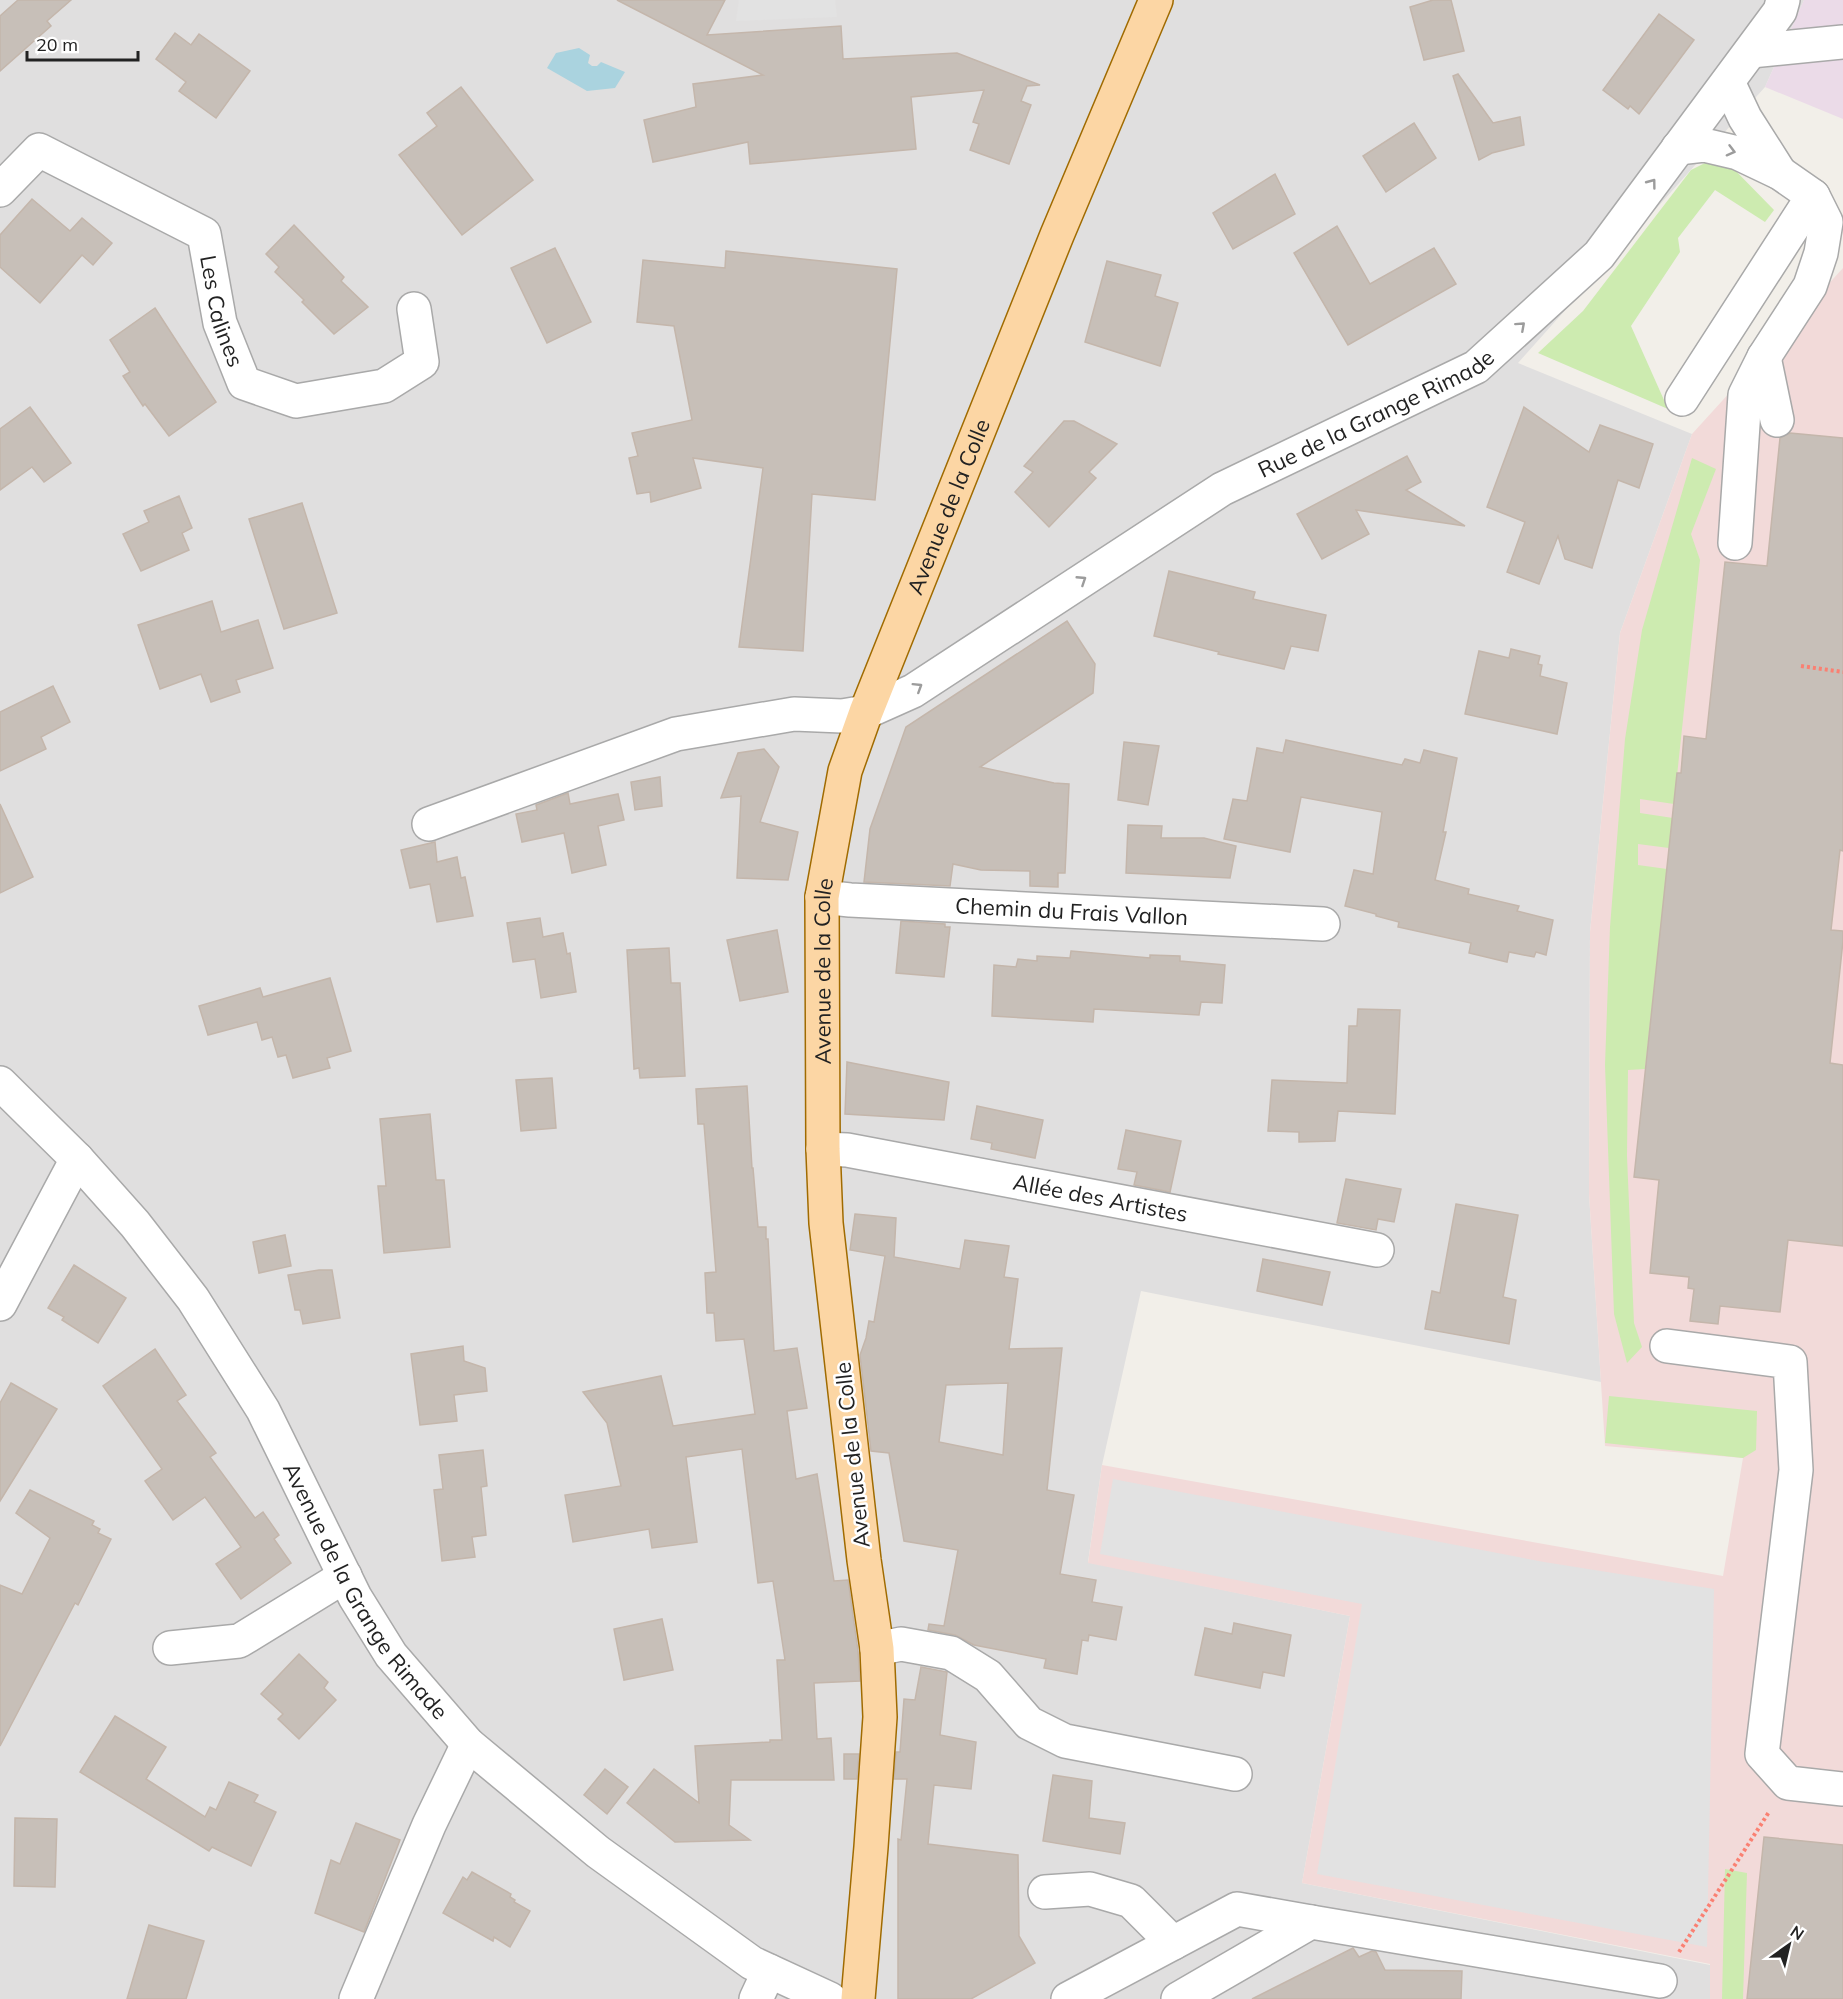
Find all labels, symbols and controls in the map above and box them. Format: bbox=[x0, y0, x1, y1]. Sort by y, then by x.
scale bar bbox=[27, 24, 138, 62]
text: 20 m bbox=[36, 33, 78, 56]
one-way arrow bbox=[1726, 144, 1736, 157]
one-way arrow bbox=[1645, 179, 1656, 190]
street label: Les Calines bbox=[194, 253, 250, 371]
one-way arrow bbox=[1514, 322, 1525, 333]
street label: Rue de la Grange Rimade bbox=[1253, 343, 1500, 484]
street label: Avenue de la Colle bbox=[901, 415, 996, 599]
one-way arrow bbox=[1076, 576, 1086, 588]
one-way arrow bbox=[912, 683, 923, 694]
street label: Avenue de la Colle bbox=[808, 875, 839, 1065]
street label: Chemin du Frais Vallon bbox=[954, 891, 1189, 931]
street label: Allée des Artistes bbox=[1011, 1168, 1190, 1228]
street label: Avenue de la Colle bbox=[828, 1361, 876, 1549]
street label: Avenue de la Grange Rimade bbox=[277, 1458, 454, 1725]
north arrow bbox=[1759, 1915, 1819, 1975]
text: N bbox=[1787, 1921, 1808, 1944]

